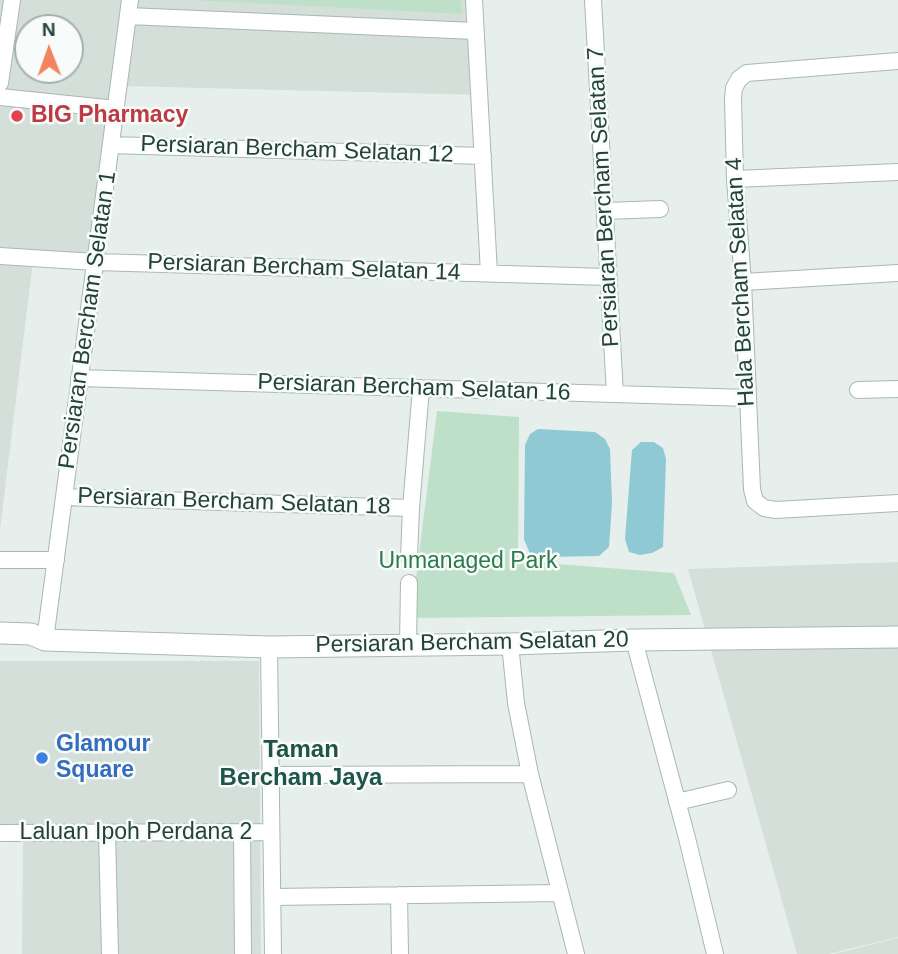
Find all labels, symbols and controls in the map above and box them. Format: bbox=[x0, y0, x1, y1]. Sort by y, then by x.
north arrow bbox=[14, 14, 84, 84]
text: N bbox=[42, 19, 56, 40]
street label: Persiaran Bercham Selatan 7 bbox=[582, 46, 626, 348]
place label: BIG Pharmacy bbox=[31, 102, 188, 130]
marker: BIG Pharmacy bbox=[9, 108, 25, 124]
street label: Persiaran Bercham Selatan 12 bbox=[140, 131, 454, 169]
street label: Hala Bercham Selatan 4 bbox=[721, 157, 761, 407]
street label: Persiaran Bercham Selatan 1 bbox=[53, 169, 123, 471]
street label: Persiaran Bercham Selatan 14 bbox=[147, 249, 461, 287]
street label: Persiaran Bercham Selatan 16 bbox=[257, 369, 571, 407]
street label: Persiaran Bercham Selatan 18 bbox=[77, 483, 391, 521]
park label: Unmanaged Park bbox=[379, 548, 557, 576]
street label: Persiaran Bercham Selatan 20 bbox=[315, 626, 629, 660]
place label: Glamour Square bbox=[56, 731, 151, 785]
district label: Taman Bercham Jaya bbox=[220, 736, 382, 792]
marker: Glamour Square bbox=[34, 750, 50, 766]
street label: Laluan Ipoh Perdana 2 bbox=[20, 819, 252, 847]

